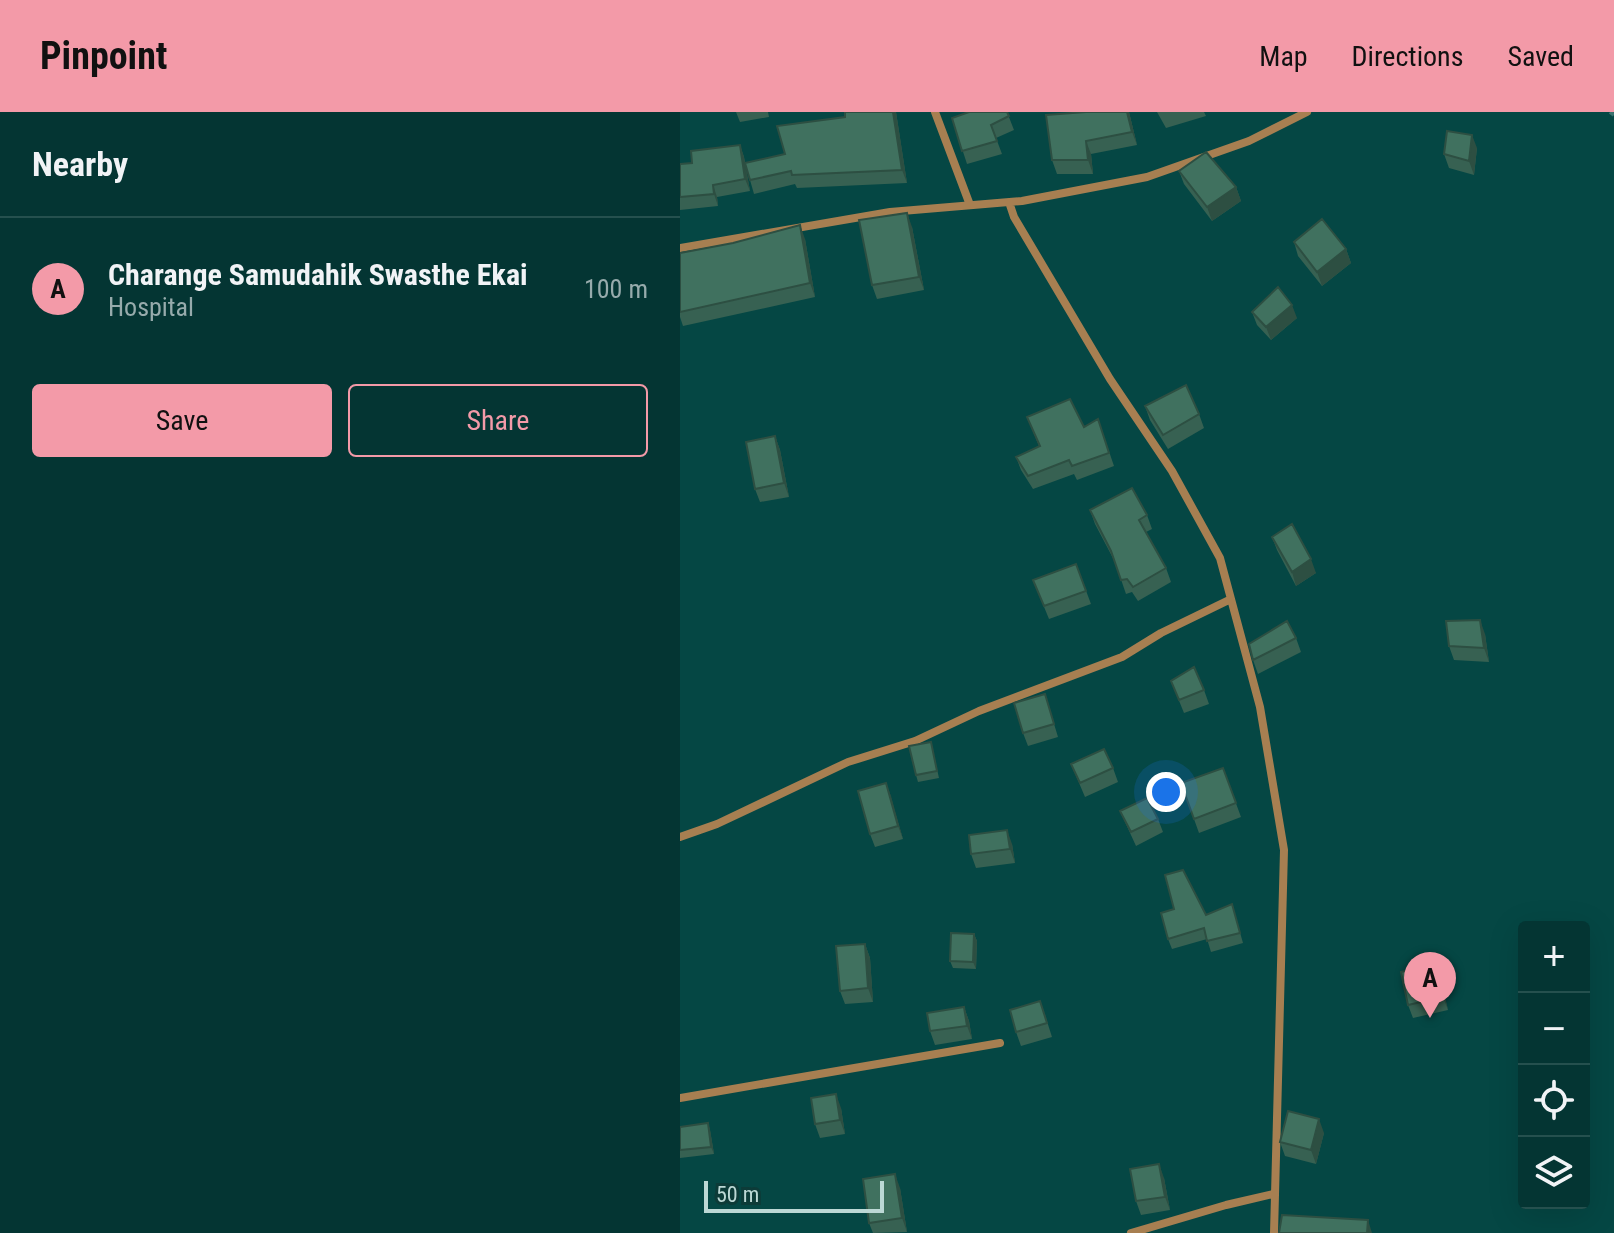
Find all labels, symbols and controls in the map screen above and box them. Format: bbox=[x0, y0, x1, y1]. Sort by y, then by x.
text: Pinpoint bbox=[40, 34, 168, 78]
text: Map bbox=[1259, 40, 1308, 73]
text: Directions bbox=[1352, 40, 1463, 73]
text: Saved bbox=[1507, 40, 1574, 73]
text: Nearby bbox=[32, 144, 128, 184]
text: Charange Samudahik Swasthe Ekai bbox=[108, 257, 528, 292]
text: A bbox=[50, 274, 66, 304]
text: 100 m bbox=[584, 274, 648, 304]
text: Hospital bbox=[108, 292, 194, 322]
button: Save bbox=[32, 384, 332, 457]
button: Share bbox=[348, 384, 648, 457]
your location bbox=[1146, 772, 1186, 812]
map controls bbox=[1518, 921, 1590, 1209]
button: + bbox=[1518, 921, 1590, 993]
pin: A bbox=[1404, 952, 1456, 1018]
button: − bbox=[1518, 993, 1590, 1065]
button: locate bbox=[1518, 1065, 1590, 1137]
button: layers bbox=[1518, 1137, 1590, 1209]
scale bar bbox=[704, 1177, 884, 1213]
text: 50 m bbox=[716, 1182, 759, 1207]

